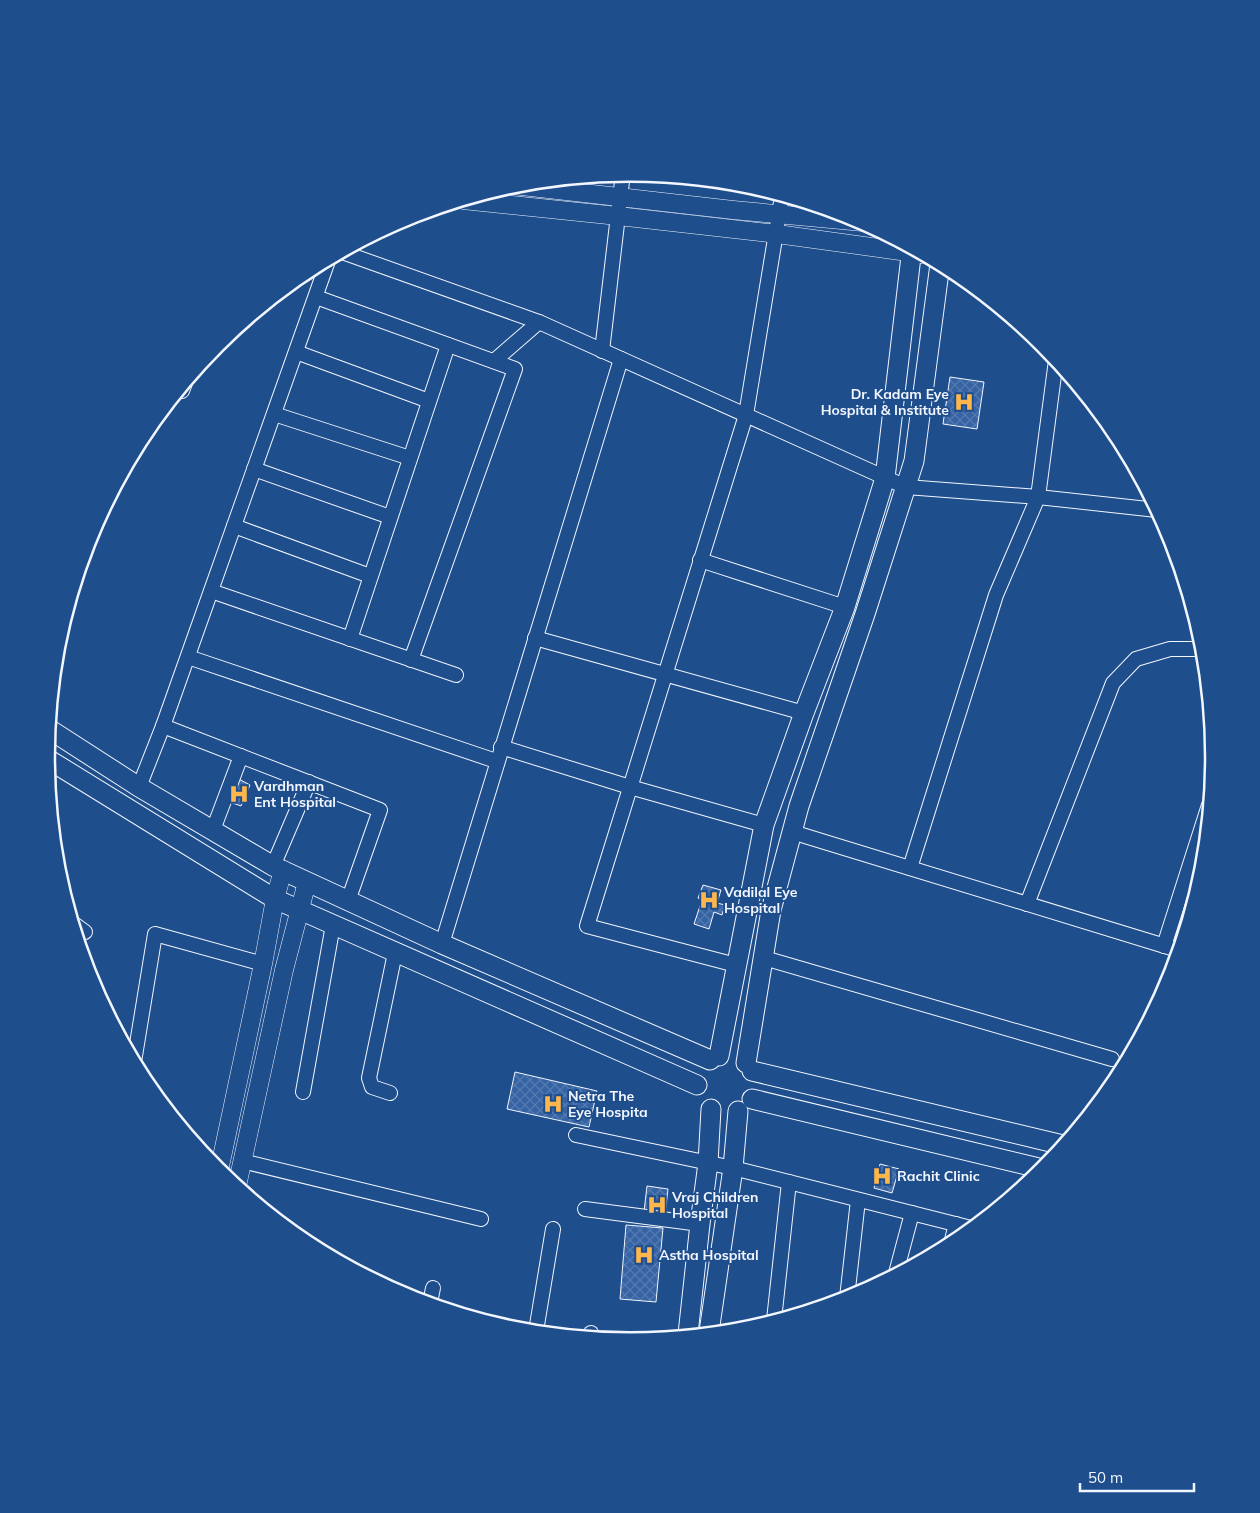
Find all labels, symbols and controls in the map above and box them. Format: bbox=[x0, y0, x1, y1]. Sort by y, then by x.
place label: Dr. Kadam Eye Hospital & Institute bbox=[821, 385, 949, 419]
hospital icon: Dr. Kadam Eye Hospital & Institute bbox=[953, 391, 975, 413]
place label: Vardhman Ent Hospital bbox=[253, 777, 336, 811]
hospital icon: Vardhman Ent Hospital bbox=[228, 783, 250, 805]
place label: Vadilal Eye Hospital bbox=[723, 883, 798, 917]
hospital icon: Vadilal Eye Hospital bbox=[698, 889, 720, 911]
place label: Netra The Eye Hospita bbox=[568, 1087, 648, 1121]
hospital icon: Netra The Eye Hospita bbox=[542, 1093, 564, 1115]
hospital icon: Rachit Clinic bbox=[871, 1165, 893, 1187]
place label: Rachit Clinic bbox=[897, 1167, 980, 1185]
place label: Vraj Children Hospital bbox=[671, 1188, 758, 1222]
hospital icon: Vraj Children Hospital bbox=[646, 1194, 668, 1216]
hospital icon: Astha Hospital bbox=[633, 1244, 655, 1266]
place label: Astha Hospital bbox=[659, 1246, 759, 1264]
scale bar bbox=[1080, 1460, 1194, 1492]
text: 50 m bbox=[1088, 1468, 1123, 1487]

